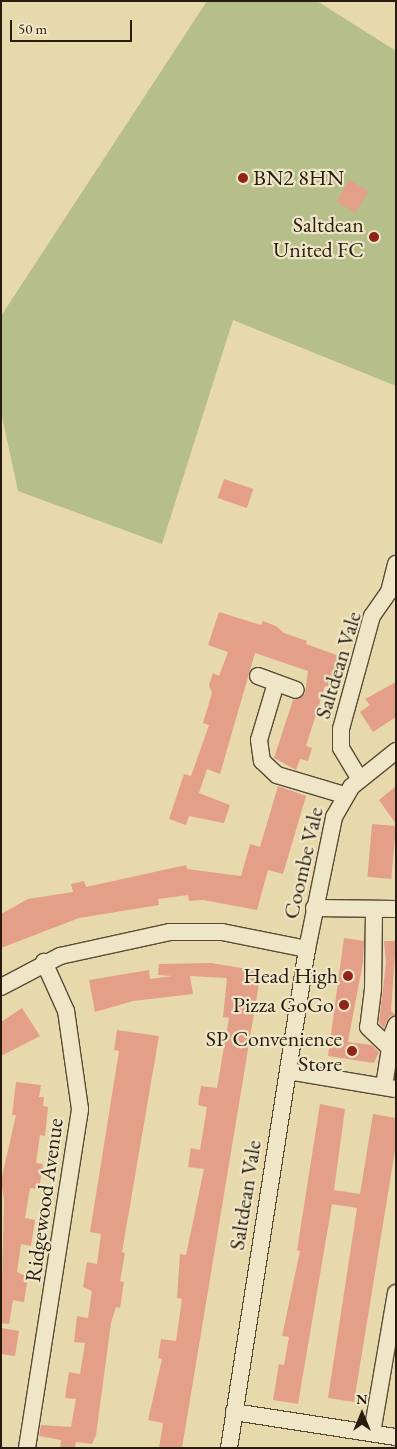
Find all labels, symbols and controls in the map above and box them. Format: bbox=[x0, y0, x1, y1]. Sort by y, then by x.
scale bar bbox=[12, 10, 135, 42]
text: 50 m bbox=[18, 19, 47, 38]
place label: BN2 8HN bbox=[253, 165, 344, 191]
marker: BN2 8HN bbox=[237, 172, 249, 184]
place label: Saltdean United FC bbox=[273, 211, 364, 262]
marker: Saltdean United FC bbox=[368, 231, 380, 243]
street label: Saltdean Vale bbox=[309, 608, 367, 722]
street label: Coombe Vale bbox=[277, 804, 329, 922]
place label: Head High bbox=[243, 963, 338, 989]
marker: Head High bbox=[342, 970, 354, 982]
place label: Pizza GoGo bbox=[233, 992, 334, 1018]
marker: Pizza GoGo bbox=[338, 999, 350, 1011]
place label: SP Convenience Store bbox=[206, 1025, 342, 1076]
marker: SP Convenience Store bbox=[346, 1045, 358, 1057]
street label: Ridgewood Avenue bbox=[19, 1116, 69, 1284]
street label: Saltdean Vale bbox=[223, 1138, 267, 1252]
north arrow bbox=[337, 1389, 387, 1439]
text: N bbox=[356, 1390, 368, 1408]

